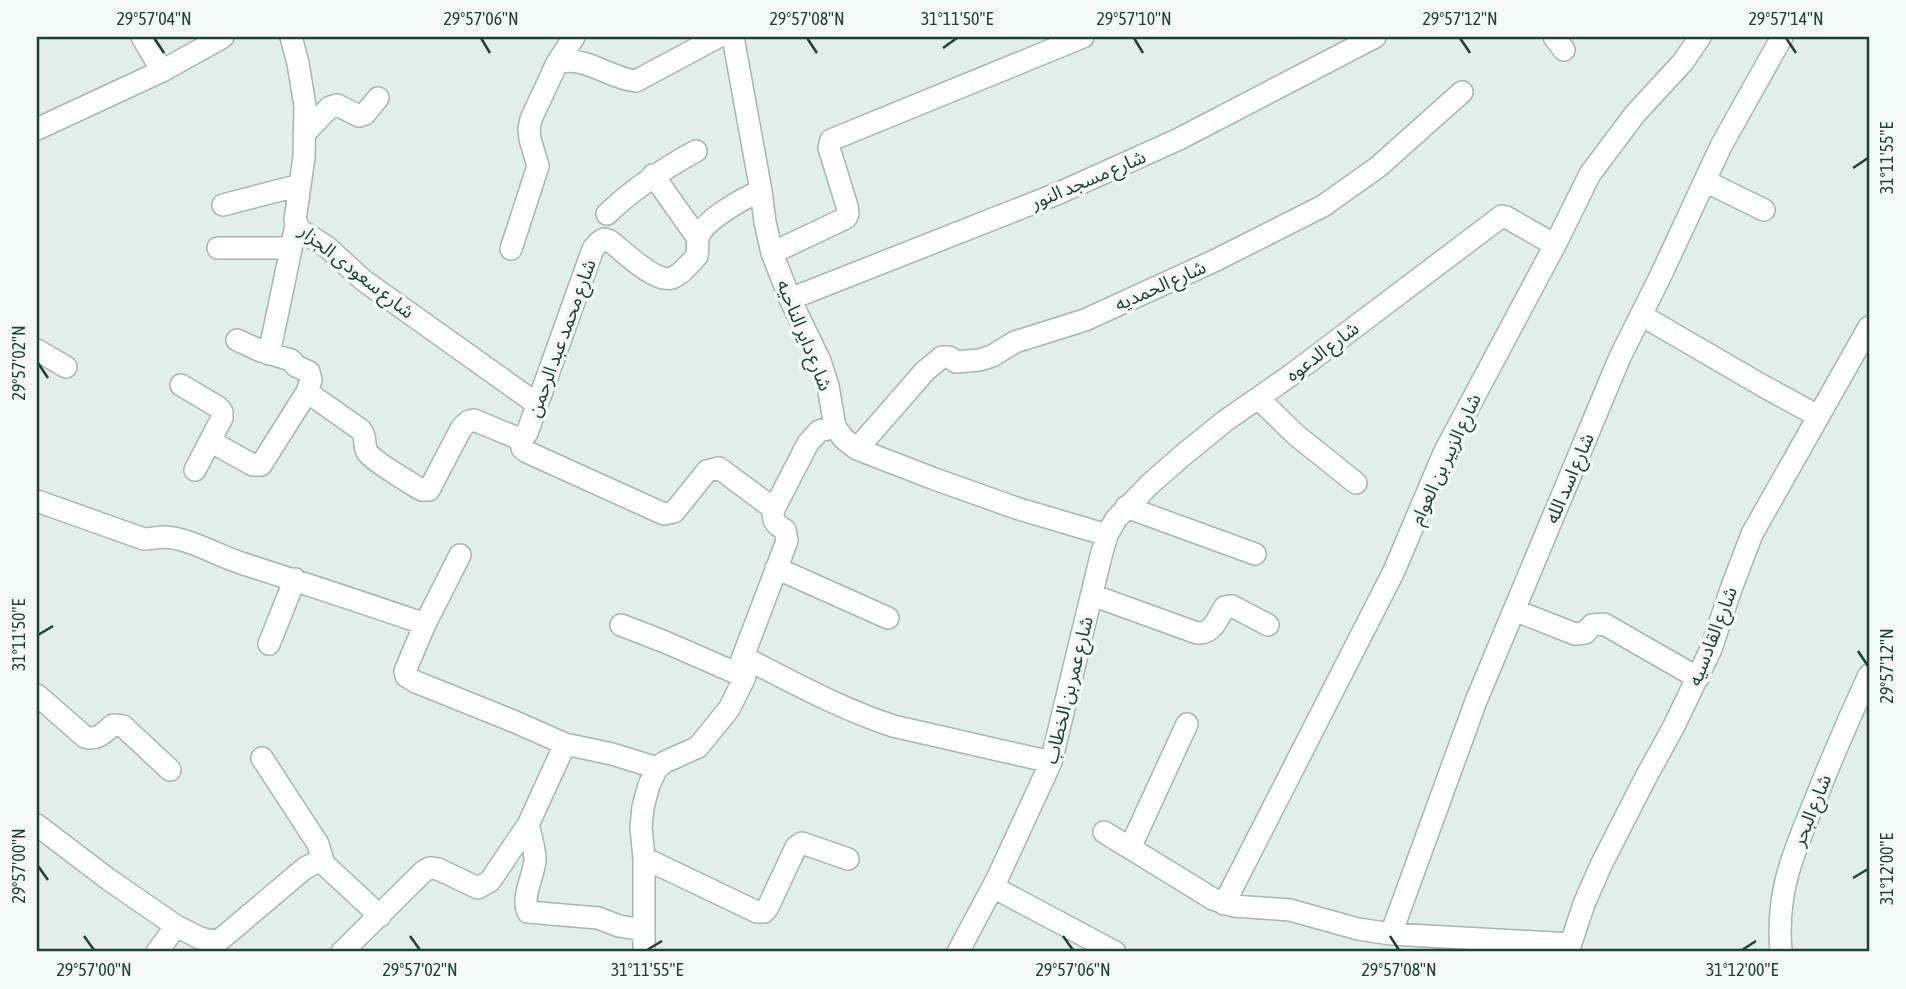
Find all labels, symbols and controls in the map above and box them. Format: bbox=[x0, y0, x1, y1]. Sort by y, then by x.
text: 29°57'04"N bbox=[116, 8, 192, 29]
text: 29°57'06"N bbox=[443, 8, 519, 29]
text: 29°57'08"N bbox=[769, 8, 845, 29]
text: 31°11'50"E bbox=[921, 8, 993, 29]
text: 29°57'10"N bbox=[1096, 8, 1172, 29]
text: 29°57'12"N bbox=[1422, 8, 1498, 29]
text: 29°57'14"N bbox=[1748, 8, 1824, 29]
text: 31°11'55"E bbox=[1876, 122, 1897, 194]
street label: شارع مسجد النور bbox=[1026, 145, 1150, 216]
street label: شارع سعودى الجزار bbox=[293, 219, 419, 325]
street label: شارع الحمديه bbox=[1111, 255, 1210, 318]
street label: شارع محمد عبد الرحمن bbox=[522, 256, 603, 421]
street label: شارع داير الناحيه bbox=[770, 276, 837, 395]
street label: شارع الدعوه bbox=[1281, 317, 1365, 388]
text: 29°57'02"N bbox=[8, 325, 29, 401]
street label: شارع الزبير بن العوام bbox=[1405, 390, 1489, 530]
street label: شارع اسد الله bbox=[1540, 429, 1601, 528]
street label: شارع القادسيه bbox=[1683, 583, 1744, 690]
text: 31°11'50"E bbox=[8, 599, 29, 671]
street label: شارع عمر بن الخطاب bbox=[1039, 614, 1100, 767]
text: 29°57'12"N bbox=[1876, 628, 1897, 704]
street label: شارع البحر bbox=[1786, 771, 1838, 851]
text: 29°57'00"N bbox=[8, 828, 29, 904]
text: 31°12'00"E bbox=[1876, 833, 1897, 905]
text: 29°57'00"N bbox=[56, 959, 132, 980]
text: 29°57'02"N bbox=[382, 959, 458, 980]
text: 31°11'55"E bbox=[611, 959, 683, 980]
text: 29°57'06"N bbox=[1035, 959, 1111, 980]
text: 29°57'08"N bbox=[1361, 959, 1437, 980]
text: 31°12'00"E bbox=[1706, 959, 1778, 980]

